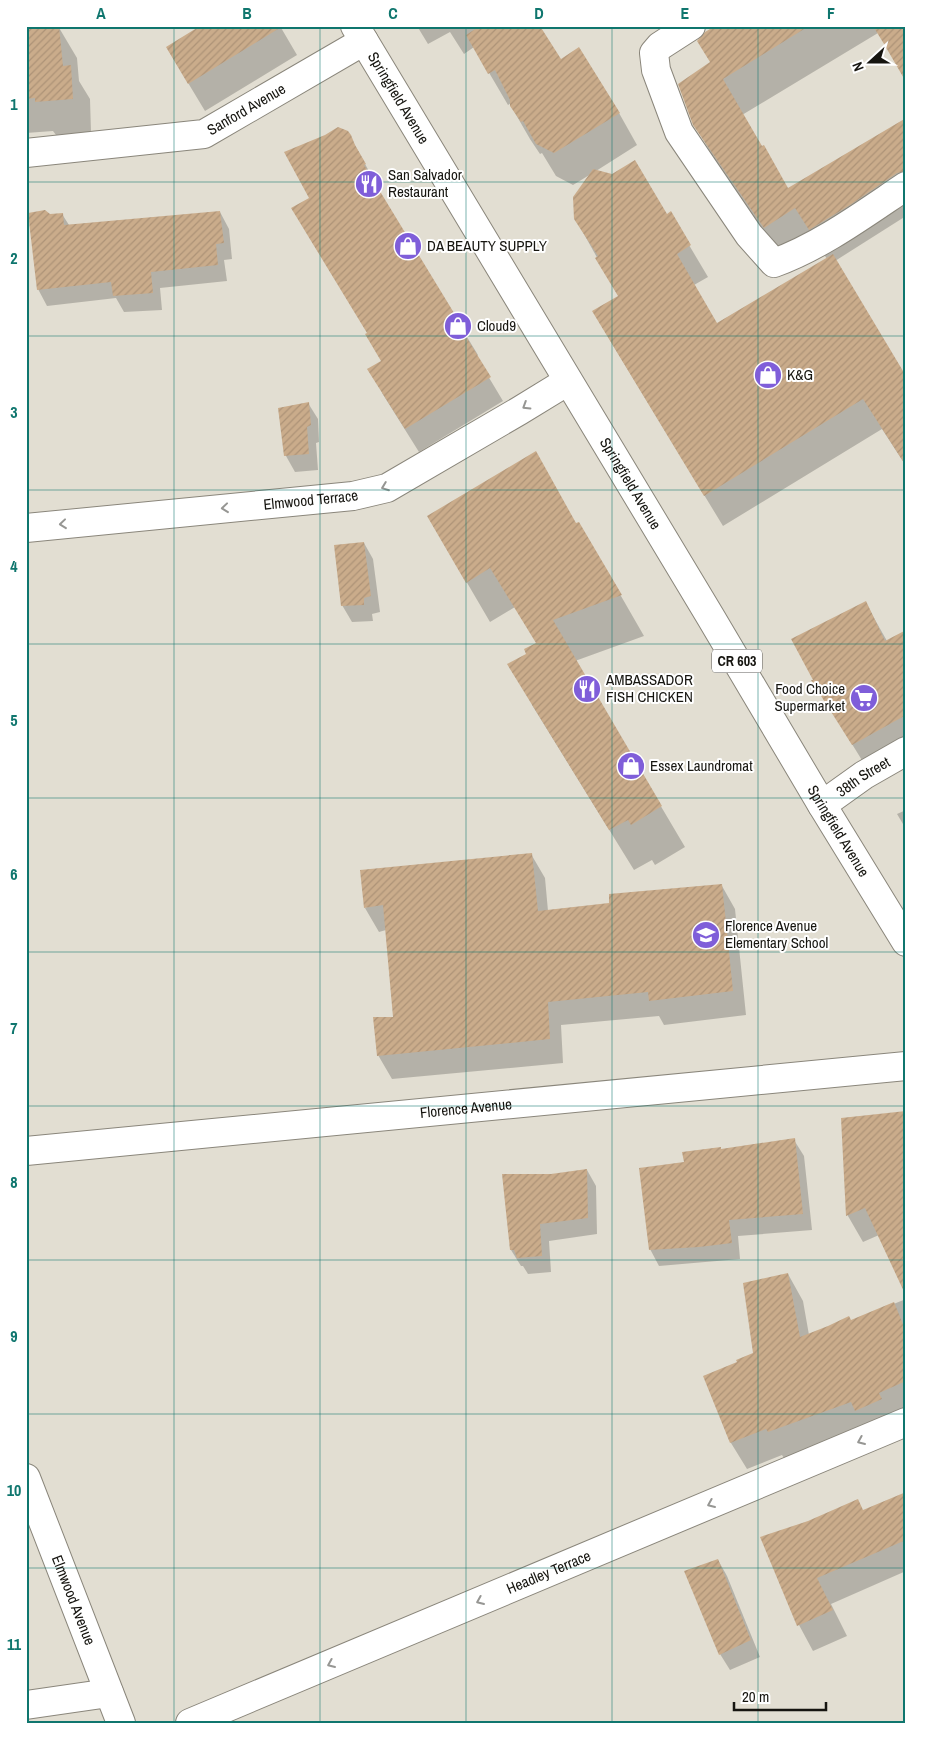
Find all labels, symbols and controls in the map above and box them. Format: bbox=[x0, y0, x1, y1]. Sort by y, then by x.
text: A bbox=[96, 2, 106, 24]
text: B bbox=[242, 2, 252, 24]
text: C bbox=[388, 2, 398, 24]
text: D bbox=[534, 2, 544, 24]
text: E bbox=[681, 2, 690, 24]
text: F bbox=[827, 2, 835, 24]
north arrow bbox=[844, 38, 894, 88]
street label: Springfield Avenue bbox=[363, 48, 435, 148]
text: N bbox=[848, 60, 868, 74]
street label: Sanford Avenue bbox=[203, 78, 289, 140]
text: 1 bbox=[10, 93, 18, 115]
place label: San Salvador Restaurant bbox=[388, 164, 462, 202]
restaurant icon: San Salvador Restaurant bbox=[354, 169, 384, 199]
shop icon: DA BEAUTY SUPPLY bbox=[393, 231, 423, 261]
place label: DA BEAUTY SUPPLY bbox=[427, 235, 548, 256]
text: 2 bbox=[10, 247, 18, 269]
shop icon: Cloud9 bbox=[443, 311, 473, 341]
place label: Cloud9 bbox=[477, 315, 516, 336]
shop icon: K&G bbox=[753, 360, 783, 390]
place label: K&G bbox=[787, 364, 813, 385]
one-way arrow bbox=[523, 400, 532, 410]
text: 3 bbox=[10, 401, 18, 423]
street label: Springfield Avenue bbox=[595, 433, 667, 533]
one-way arrow bbox=[381, 481, 390, 491]
street label: Elmwood Terrace bbox=[262, 484, 360, 515]
one-way arrow bbox=[220, 503, 228, 514]
one-way arrow bbox=[59, 519, 67, 530]
text: 4 bbox=[10, 555, 18, 577]
road number: CR 603 bbox=[712, 649, 762, 672]
place label: AMBASSADOR FISH CHICKEN bbox=[605, 669, 693, 707]
restaurant icon: AMBASSADOR FISH CHICKEN bbox=[572, 674, 602, 704]
place label: Food Choice Supermarket bbox=[775, 678, 846, 716]
supermarket icon: Food Choice Supermarket bbox=[849, 683, 879, 713]
text: 5 bbox=[10, 709, 18, 731]
shop icon: Essex Laundromat bbox=[616, 751, 646, 781]
street label: 38th Street bbox=[832, 751, 894, 802]
place label: Essex Laundromat bbox=[650, 755, 753, 776]
street label: Springfield Avenue bbox=[803, 781, 875, 881]
text: 6 bbox=[10, 863, 18, 885]
place label: Florence Avenue Elementary School bbox=[725, 915, 828, 953]
school or university icon: Florence Avenue Elementary School bbox=[691, 920, 721, 950]
text: 7 bbox=[10, 1017, 18, 1039]
street label: Florence Avenue bbox=[419, 1093, 513, 1123]
text: 8 bbox=[10, 1171, 18, 1193]
text: 9 bbox=[10, 1325, 18, 1347]
one-way arrow bbox=[857, 1435, 866, 1446]
text: 10 bbox=[7, 1479, 21, 1501]
one-way arrow bbox=[707, 1498, 716, 1508]
street label: Headley Terrace bbox=[503, 1545, 594, 1599]
street label: Elmwood Avenue bbox=[47, 1552, 101, 1648]
one-way arrow bbox=[476, 1594, 485, 1605]
text: 11 bbox=[7, 1633, 22, 1655]
one-way arrow bbox=[327, 1657, 336, 1668]
scale bar bbox=[734, 1679, 827, 1711]
text: 20 m bbox=[742, 1686, 769, 1707]

